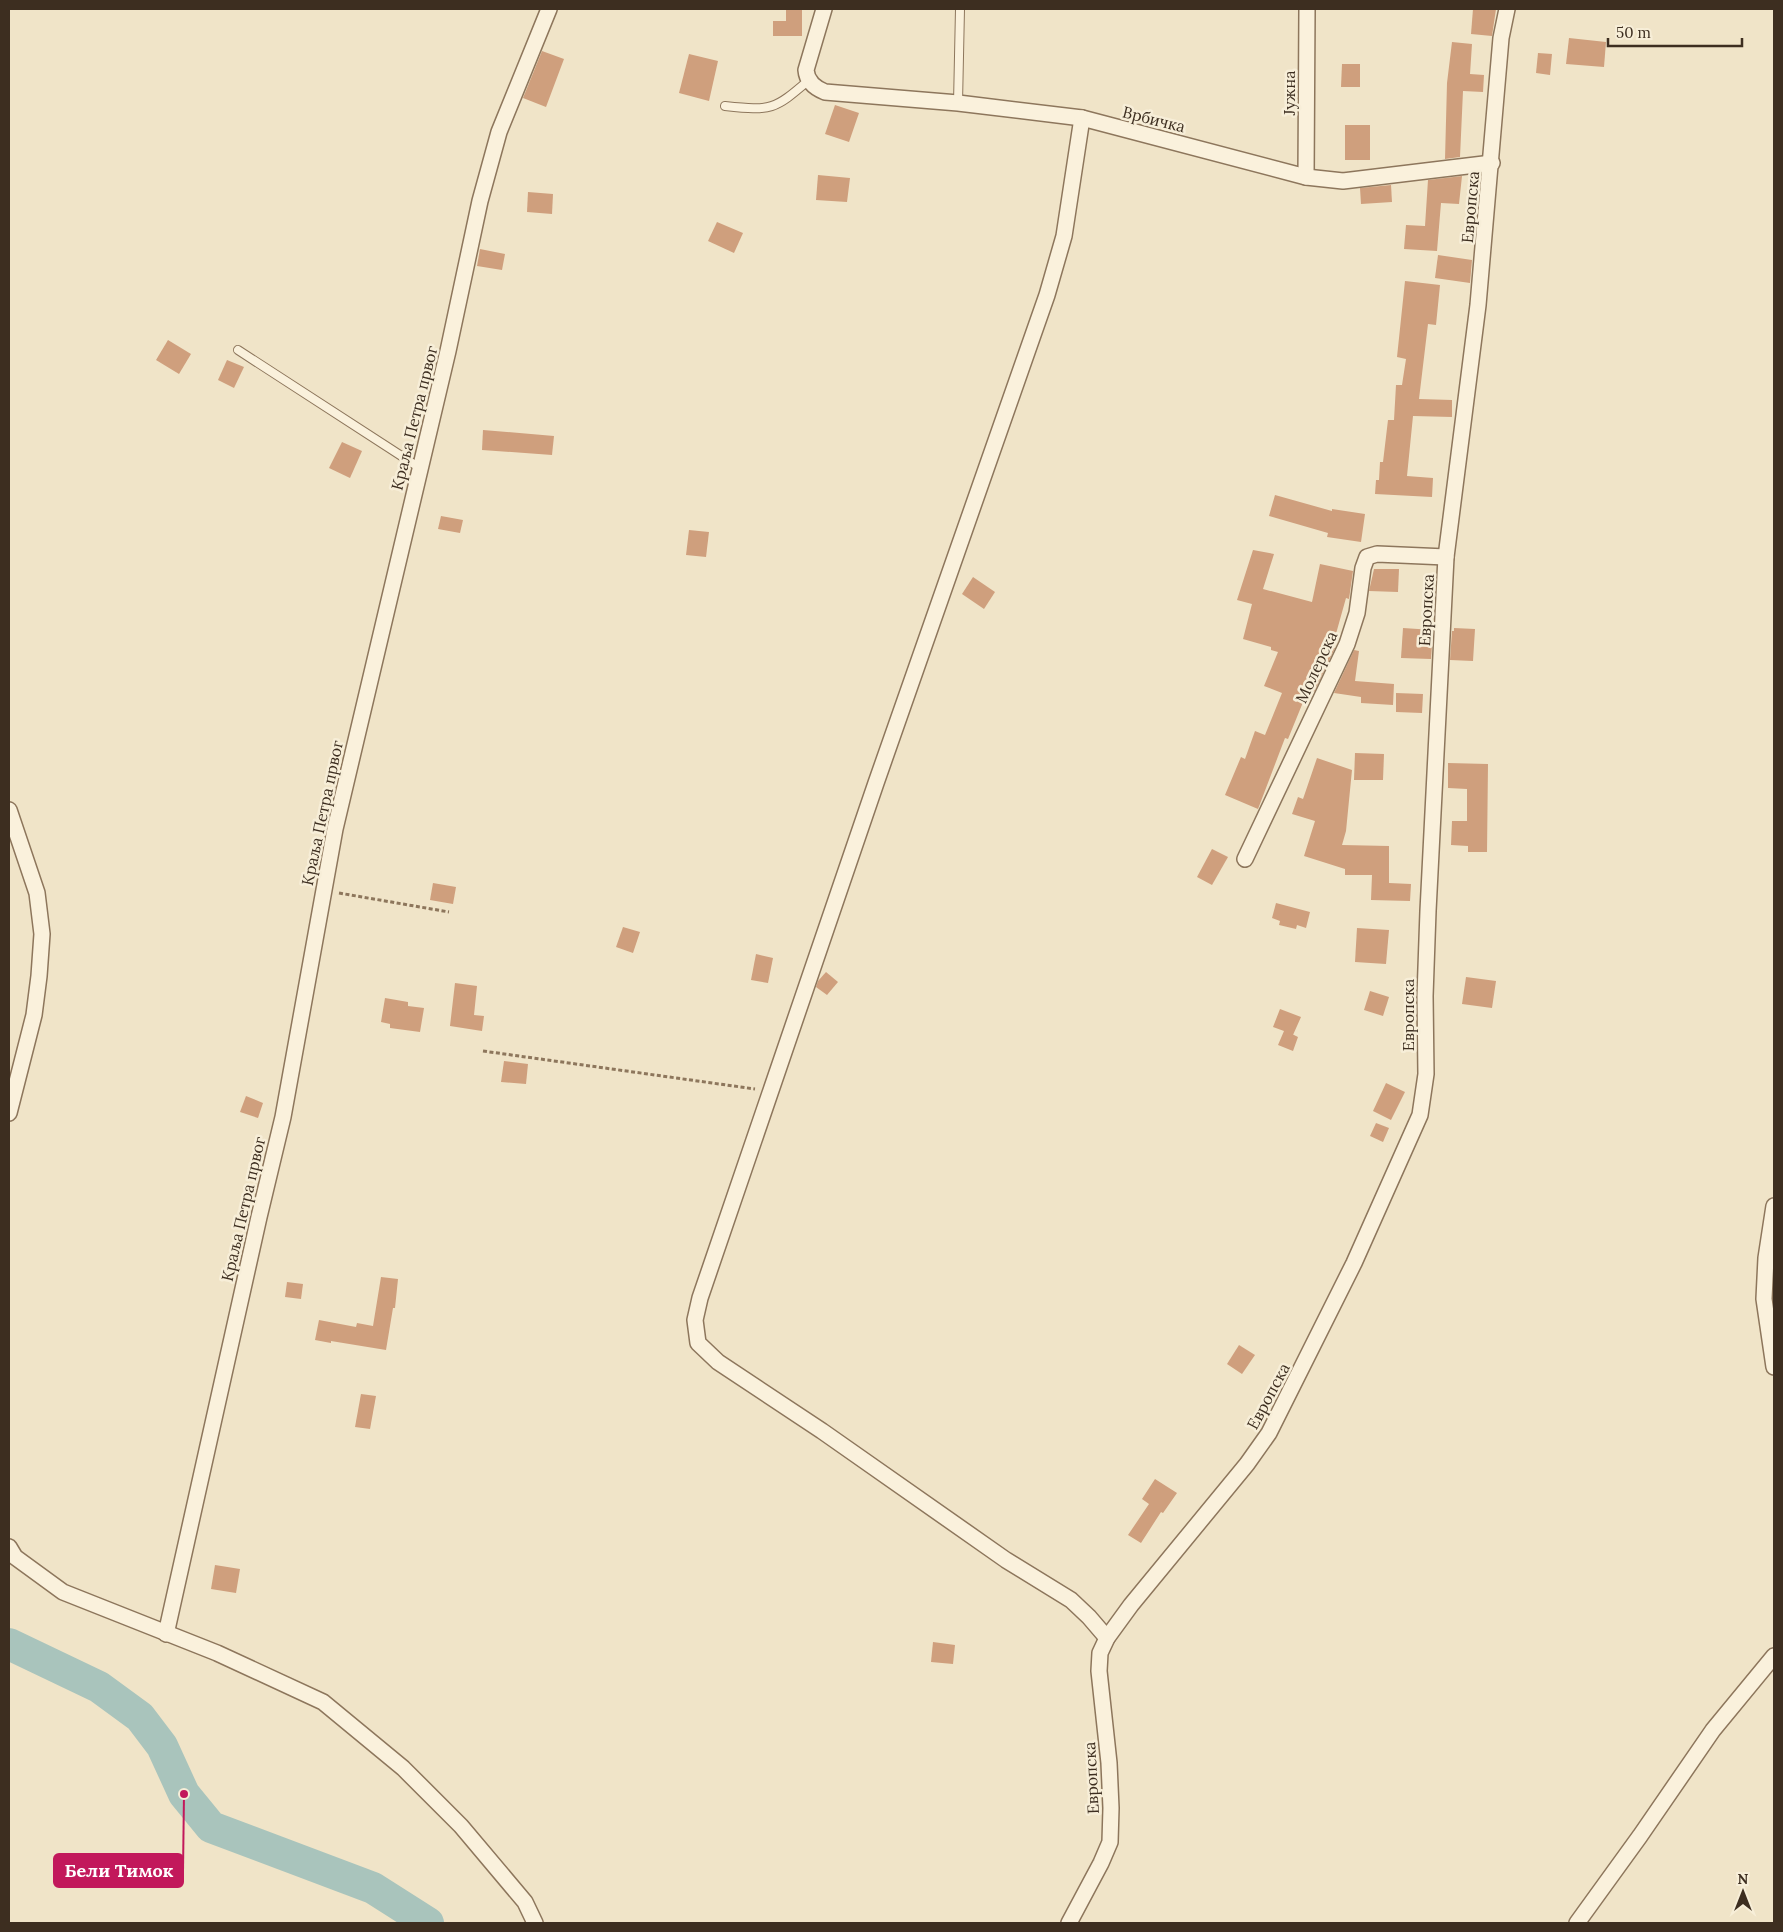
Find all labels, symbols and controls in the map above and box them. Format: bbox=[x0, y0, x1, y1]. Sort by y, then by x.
scale bar bbox=[1608, 15, 1742, 47]
text: 50 m bbox=[1616, 23, 1651, 42]
street label: Јужна bbox=[1279, 71, 1299, 116]
street label: Врбичка bbox=[1121, 102, 1187, 136]
street label: Европска bbox=[1457, 170, 1483, 244]
street label: Краља Петра првог bbox=[386, 344, 442, 492]
street label: Европска bbox=[1414, 573, 1438, 647]
street label: Молерска bbox=[1291, 628, 1341, 706]
street label: Краља Петра првог bbox=[297, 739, 347, 887]
street label: Европска bbox=[1398, 979, 1418, 1051]
street label: Краља Петра првог bbox=[217, 1135, 269, 1283]
street label: Европска bbox=[1242, 1359, 1294, 1433]
street label: Европска bbox=[1079, 1741, 1103, 1815]
callout: Бели Тимок bbox=[54, 1854, 183, 1887]
text: Бели Тимок bbox=[65, 1859, 174, 1882]
north arrow bbox=[1718, 1867, 1768, 1917]
text: N bbox=[1738, 1870, 1749, 1888]

